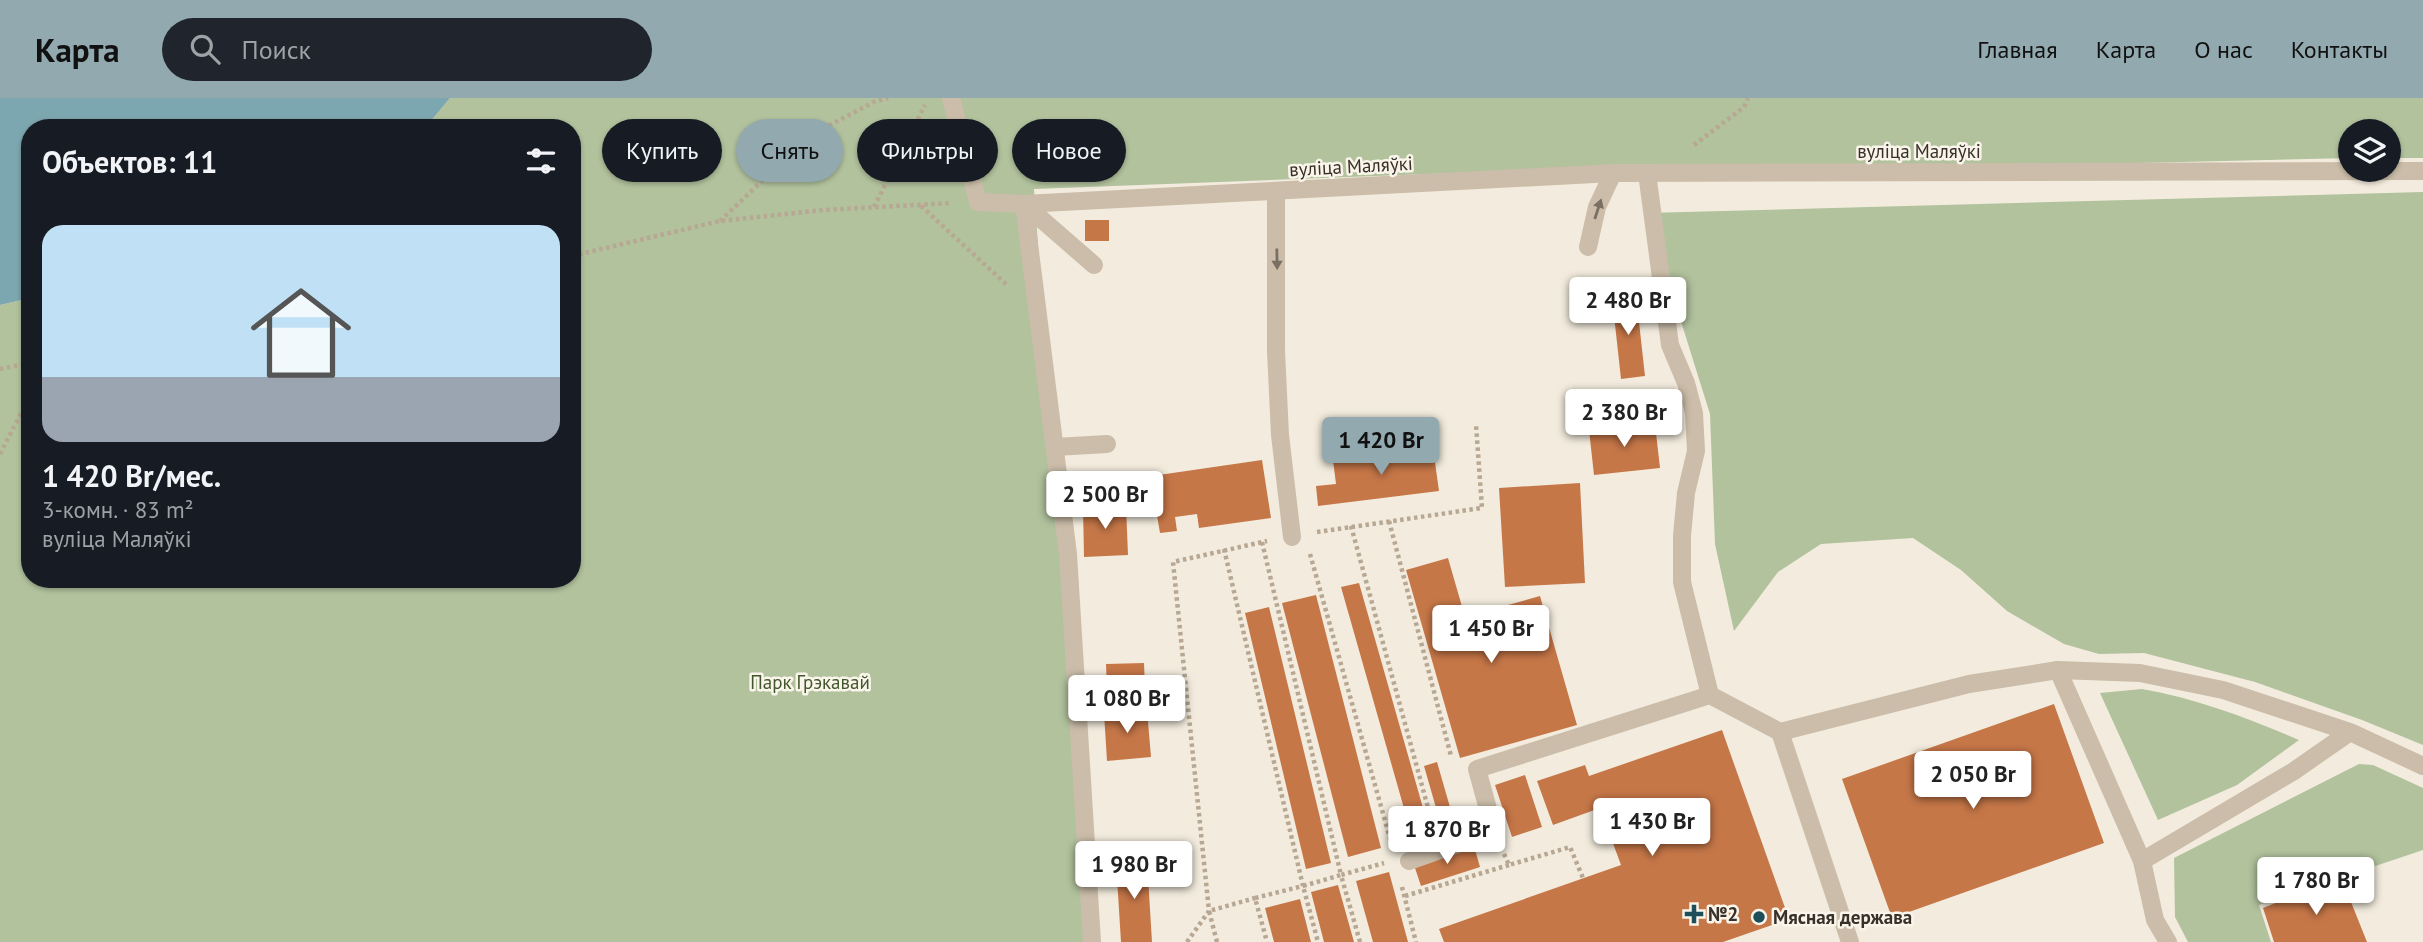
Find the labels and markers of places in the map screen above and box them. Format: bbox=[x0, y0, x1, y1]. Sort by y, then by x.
pin: 2 480 Br bbox=[1556, 278, 1700, 337]
pin: 2 380 Br bbox=[1552, 390, 1696, 449]
pin: 1 420 Br bbox=[1309, 418, 1453, 477]
pin: 2 500 Br bbox=[1033, 472, 1177, 531]
pin: 1 450 Br bbox=[1419, 606, 1563, 665]
pin: 1 080 Br bbox=[1055, 676, 1199, 735]
pin: 2 050 Br bbox=[1901, 752, 2045, 811]
pin: 1 430 Br bbox=[1580, 798, 1724, 858]
pin: 1 870 Br bbox=[1375, 806, 1519, 866]
pin: 1 980 Br bbox=[1062, 842, 1206, 901]
pin: 1 780 Br bbox=[2244, 858, 2388, 917]
place label: №2 bbox=[1708, 902, 1738, 926]
place label: Мясная держава bbox=[1773, 905, 1912, 929]
marker: №2 bbox=[1686, 906, 1702, 922]
marker: Мясная держава bbox=[1751, 909, 1767, 925]

